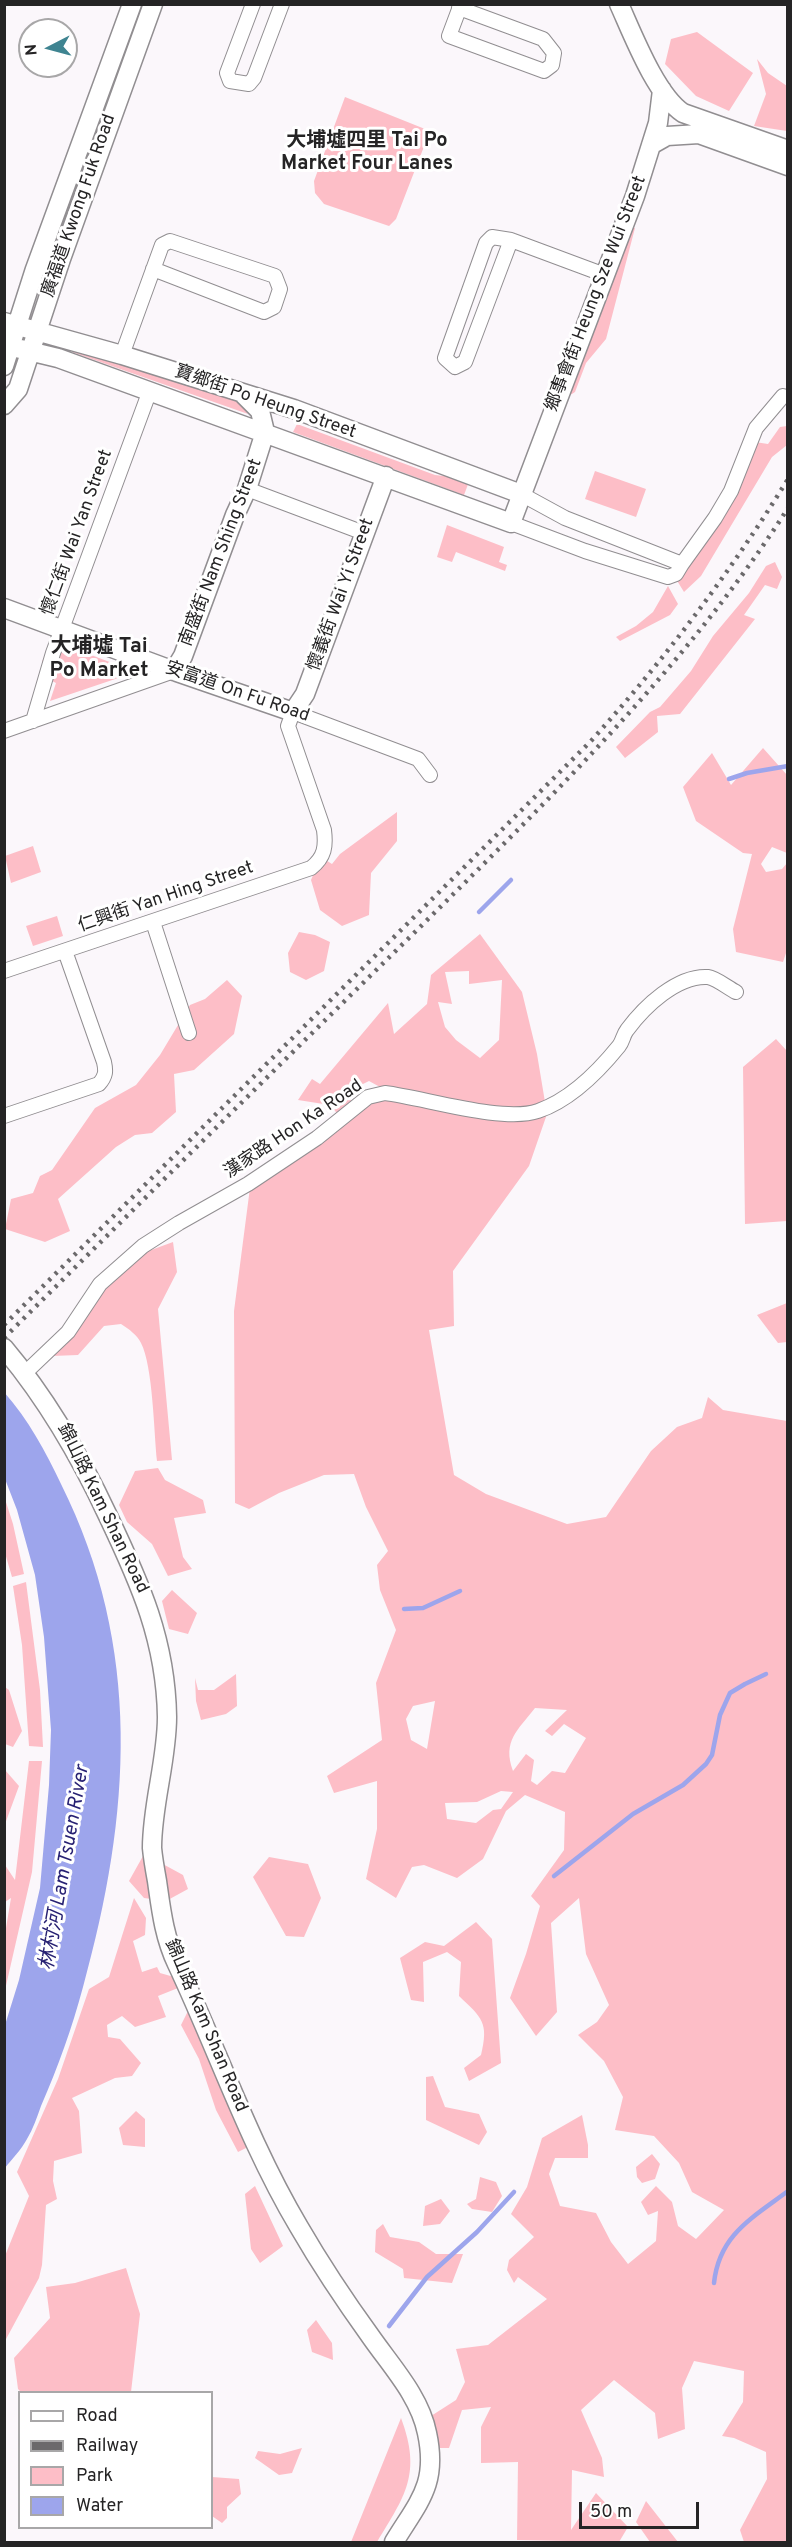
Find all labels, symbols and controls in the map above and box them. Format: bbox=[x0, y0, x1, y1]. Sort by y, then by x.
north arrow bbox=[18, 18, 78, 78]
text: N bbox=[22, 43, 43, 56]
street label: 廣福道 Kwong Fuk Road bbox=[39, 112, 121, 300]
district label: 大埔墟四里 Tai Po Market Four Lanes bbox=[281, 130, 453, 177]
street label: 鄉事會街 Heung Sze Wui Street bbox=[542, 173, 652, 415]
street label: 寶鄉街 Po Heung Street bbox=[171, 362, 359, 444]
street label: 懷仁街 Wai Yan Street bbox=[38, 447, 118, 619]
street label: 南盛街 Nam Shing Street bbox=[176, 456, 268, 650]
street label: 懷義街 Wai Yi Street bbox=[304, 516, 380, 674]
district label: 大埔墟 Tai Po Market bbox=[50, 635, 148, 685]
street label: 安富道 On Fu Road bbox=[162, 658, 312, 728]
street label: 仁興街 Yan Hing Street bbox=[75, 858, 257, 938]
street label: 漢家路 Hon Ka Road bbox=[221, 1076, 367, 1184]
street label: 錦山路 Kam Shan Road bbox=[52, 1421, 152, 1597]
water label: 林村河 Lam Tsuen River bbox=[36, 1764, 96, 1972]
street label: 錦山路 Kam Shan Road bbox=[159, 1936, 251, 2116]
legend bbox=[18, 2391, 213, 2529]
text: Road bbox=[76, 2405, 118, 2428]
text: Railway bbox=[76, 2435, 138, 2458]
text: Park bbox=[76, 2465, 113, 2488]
scale bar bbox=[582, 2490, 702, 2528]
text: Water bbox=[76, 2495, 123, 2518]
text: 50 m bbox=[590, 2501, 632, 2524]

